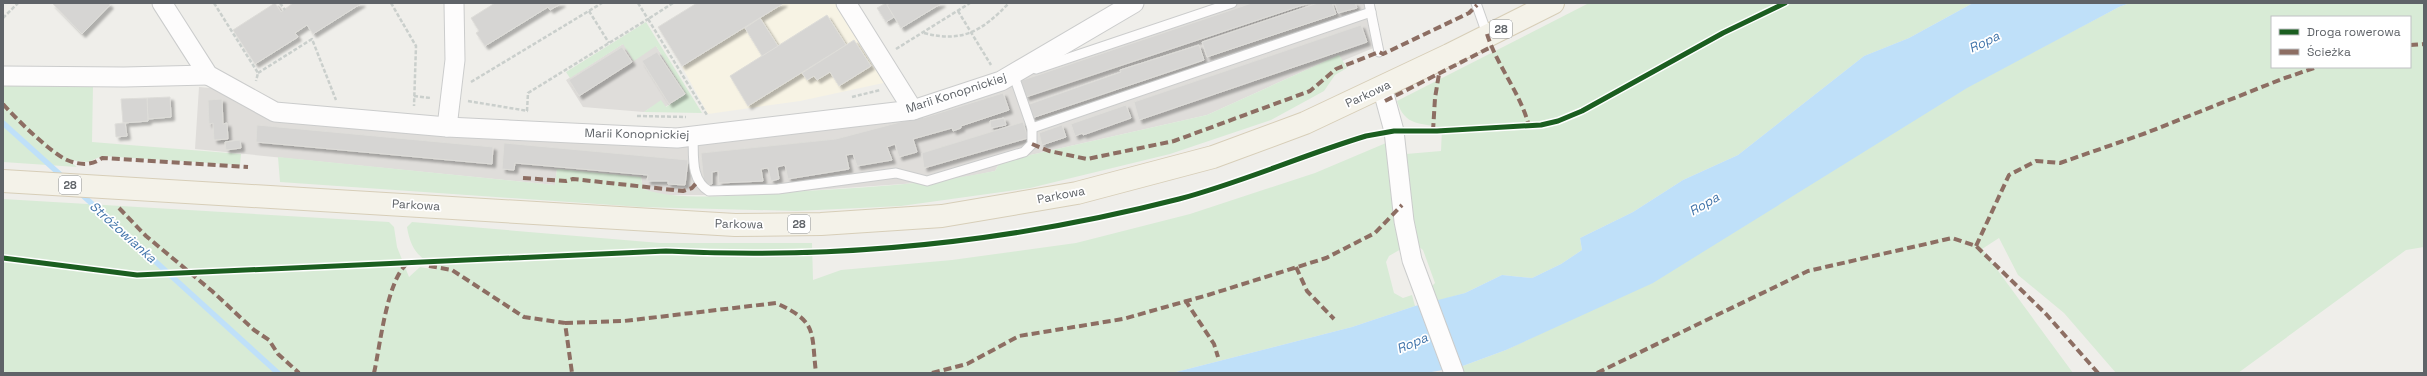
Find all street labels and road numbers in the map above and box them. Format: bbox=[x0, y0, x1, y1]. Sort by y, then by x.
road number: 28 bbox=[1490, 20, 1512, 38]
street label: Marii Konopnickiej bbox=[904, 69, 1008, 117]
street label: Parkowa bbox=[1343, 76, 1393, 111]
street label: Marii Konopnickiej bbox=[585, 125, 690, 143]
road number: 28 bbox=[59, 176, 81, 194]
street label: Parkowa bbox=[1036, 183, 1086, 207]
street label: Parkowa bbox=[391, 196, 441, 214]
road number: 28 bbox=[788, 215, 810, 233]
street label: Parkowa bbox=[715, 216, 763, 232]

